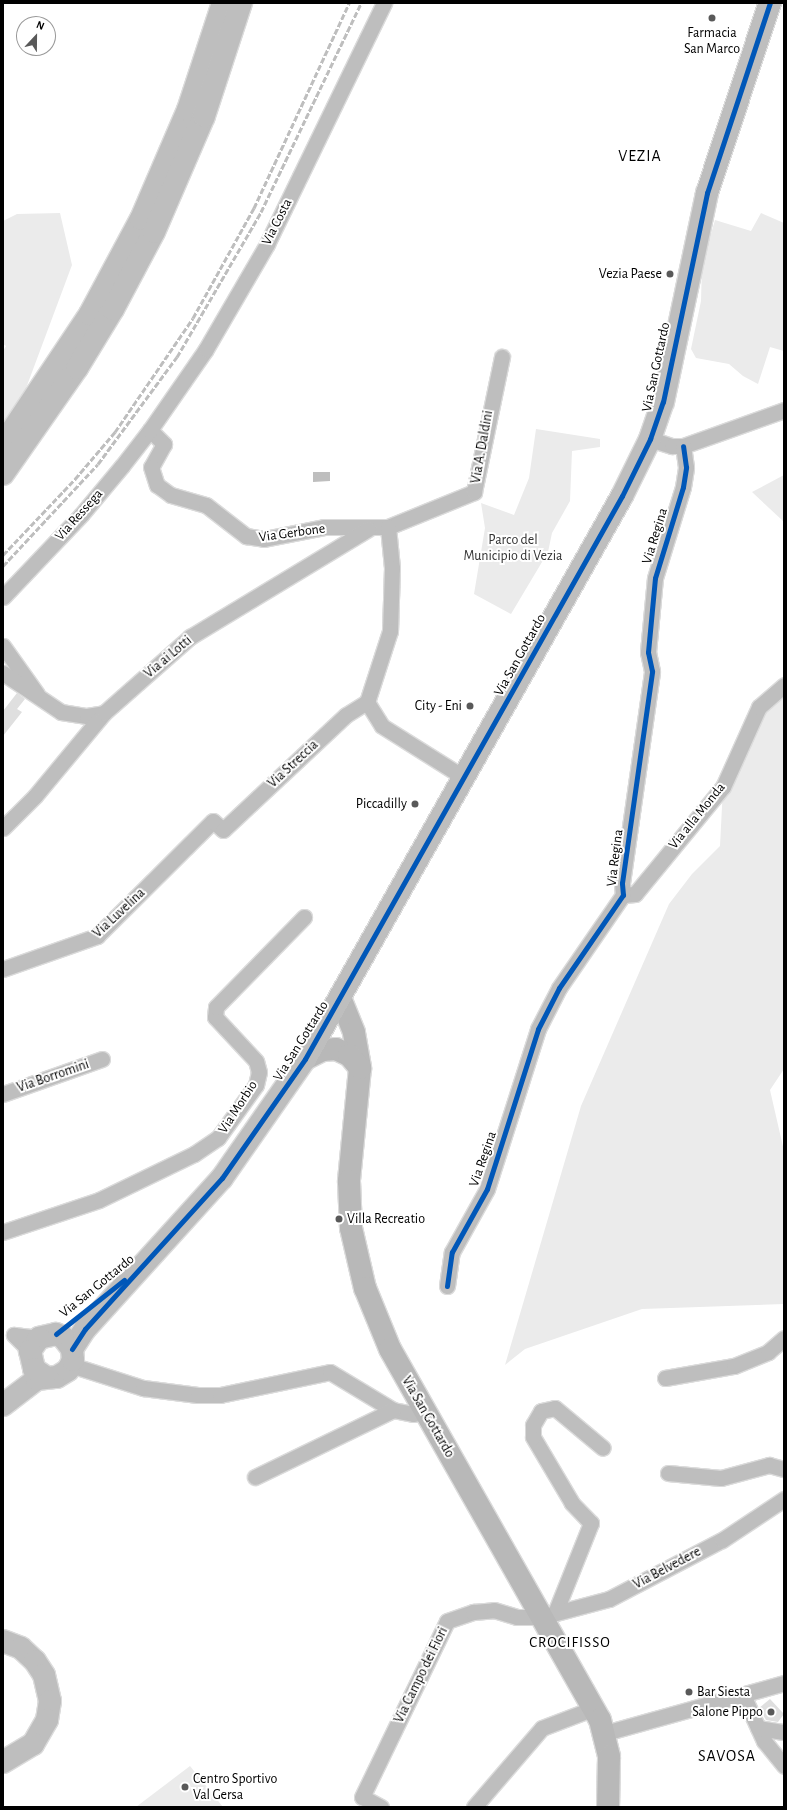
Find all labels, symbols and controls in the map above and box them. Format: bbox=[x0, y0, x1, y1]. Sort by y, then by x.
marker: Farmacia San Marco bbox=[707, 13, 717, 23]
north arrow bbox=[16, 16, 56, 56]
text: N bbox=[35, 19, 46, 32]
place label: Farmacia San Marco bbox=[684, 25, 740, 58]
district label: VEZIA bbox=[618, 146, 662, 166]
street label: Via Costa bbox=[258, 196, 296, 248]
place label: Vezia Paese bbox=[599, 266, 662, 282]
marker: Vezia Paese bbox=[665, 269, 675, 279]
street label: Via San Gottardo bbox=[638, 321, 674, 413]
street label: Via A. Daldini bbox=[467, 409, 497, 485]
street label: Via Ressega bbox=[51, 486, 107, 544]
street label: Via Regina bbox=[639, 506, 671, 566]
street label: Via Gerbone bbox=[258, 520, 326, 546]
park label: Parco del Municipio di Vezia bbox=[463, 532, 563, 564]
street label: Via San Gottardo bbox=[491, 611, 549, 699]
street label: Via ai Lotti bbox=[141, 632, 195, 682]
place label: City - Eni bbox=[415, 698, 462, 714]
marker: City - Eni bbox=[465, 701, 475, 711]
street label: Via Streccia bbox=[264, 736, 322, 792]
street label: Via alla Monda bbox=[665, 779, 729, 853]
place label: Piccadilly bbox=[356, 796, 407, 812]
marker: Piccadilly bbox=[410, 799, 420, 809]
street label: Via Regina bbox=[603, 828, 627, 888]
street label: Via Luvelina bbox=[89, 885, 149, 941]
street label: Via San Gottardo bbox=[270, 998, 332, 1084]
street label: Via Borromini bbox=[15, 1056, 91, 1096]
street label: Via Morbio bbox=[215, 1077, 261, 1137]
street label: Via Regina bbox=[466, 1129, 500, 1189]
place label: Villa Recreatio bbox=[347, 1211, 425, 1227]
marker: Villa Recreatio bbox=[334, 1214, 344, 1224]
street label: Via San Gottardo bbox=[56, 1251, 138, 1321]
street label: Via San Gottardo bbox=[398, 1373, 458, 1461]
street label: Via Belvedere bbox=[630, 1543, 704, 1593]
street label: Via Campo dei Fiori bbox=[391, 1624, 451, 1726]
district label: CROCIFISSO bbox=[529, 1634, 611, 1652]
place label: Bar Siesta bbox=[697, 1684, 750, 1700]
marker: Bar Siesta bbox=[684, 1687, 694, 1697]
place label: Salone Pippo bbox=[692, 1704, 763, 1720]
marker: Salone Pippo bbox=[766, 1707, 776, 1717]
district label: SAVOSA bbox=[698, 1746, 756, 1766]
place label: Centro Sportivo Val Gersa bbox=[193, 1771, 277, 1804]
marker: Centro Sportivo Val Gersa bbox=[180, 1782, 190, 1792]

